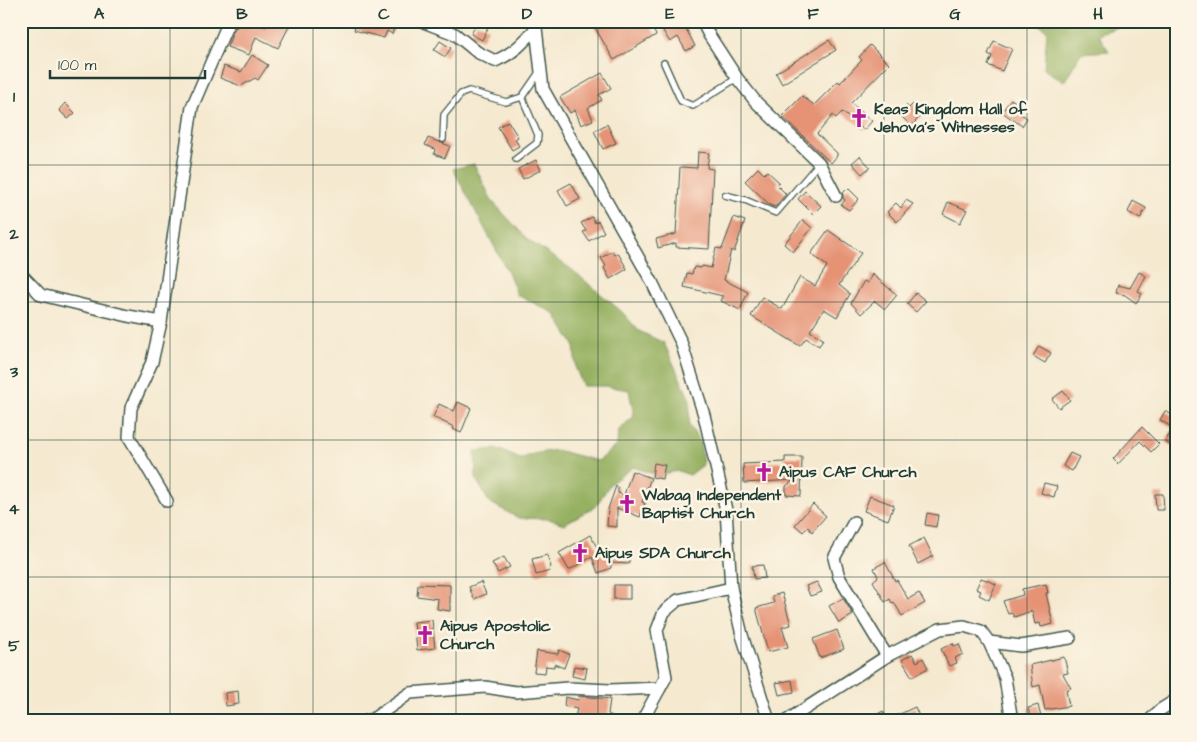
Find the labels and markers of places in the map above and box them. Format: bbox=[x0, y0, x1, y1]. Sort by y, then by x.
place label: Keas Kingdom Hall of Jehova's Witnesses bbox=[873, 98, 1028, 138]
church icon: Keas Kingdom Hall of Jehova's Witnesses bbox=[848, 107, 870, 129]
church icon: Aipus CAF Church bbox=[753, 461, 775, 483]
place label: Aipus CAF Church bbox=[779, 461, 918, 483]
place label: Wabag Independent Baptist Church bbox=[641, 484, 782, 524]
church icon: Wabag Independent Baptist Church bbox=[616, 493, 638, 515]
church icon: Aipus SDA Church bbox=[569, 542, 591, 564]
place label: Aipus SDA Church bbox=[595, 542, 732, 564]
place label: Aipus Apostolic Church bbox=[440, 615, 552, 655]
church icon: Aipus Apostolic Church bbox=[414, 624, 436, 646]

